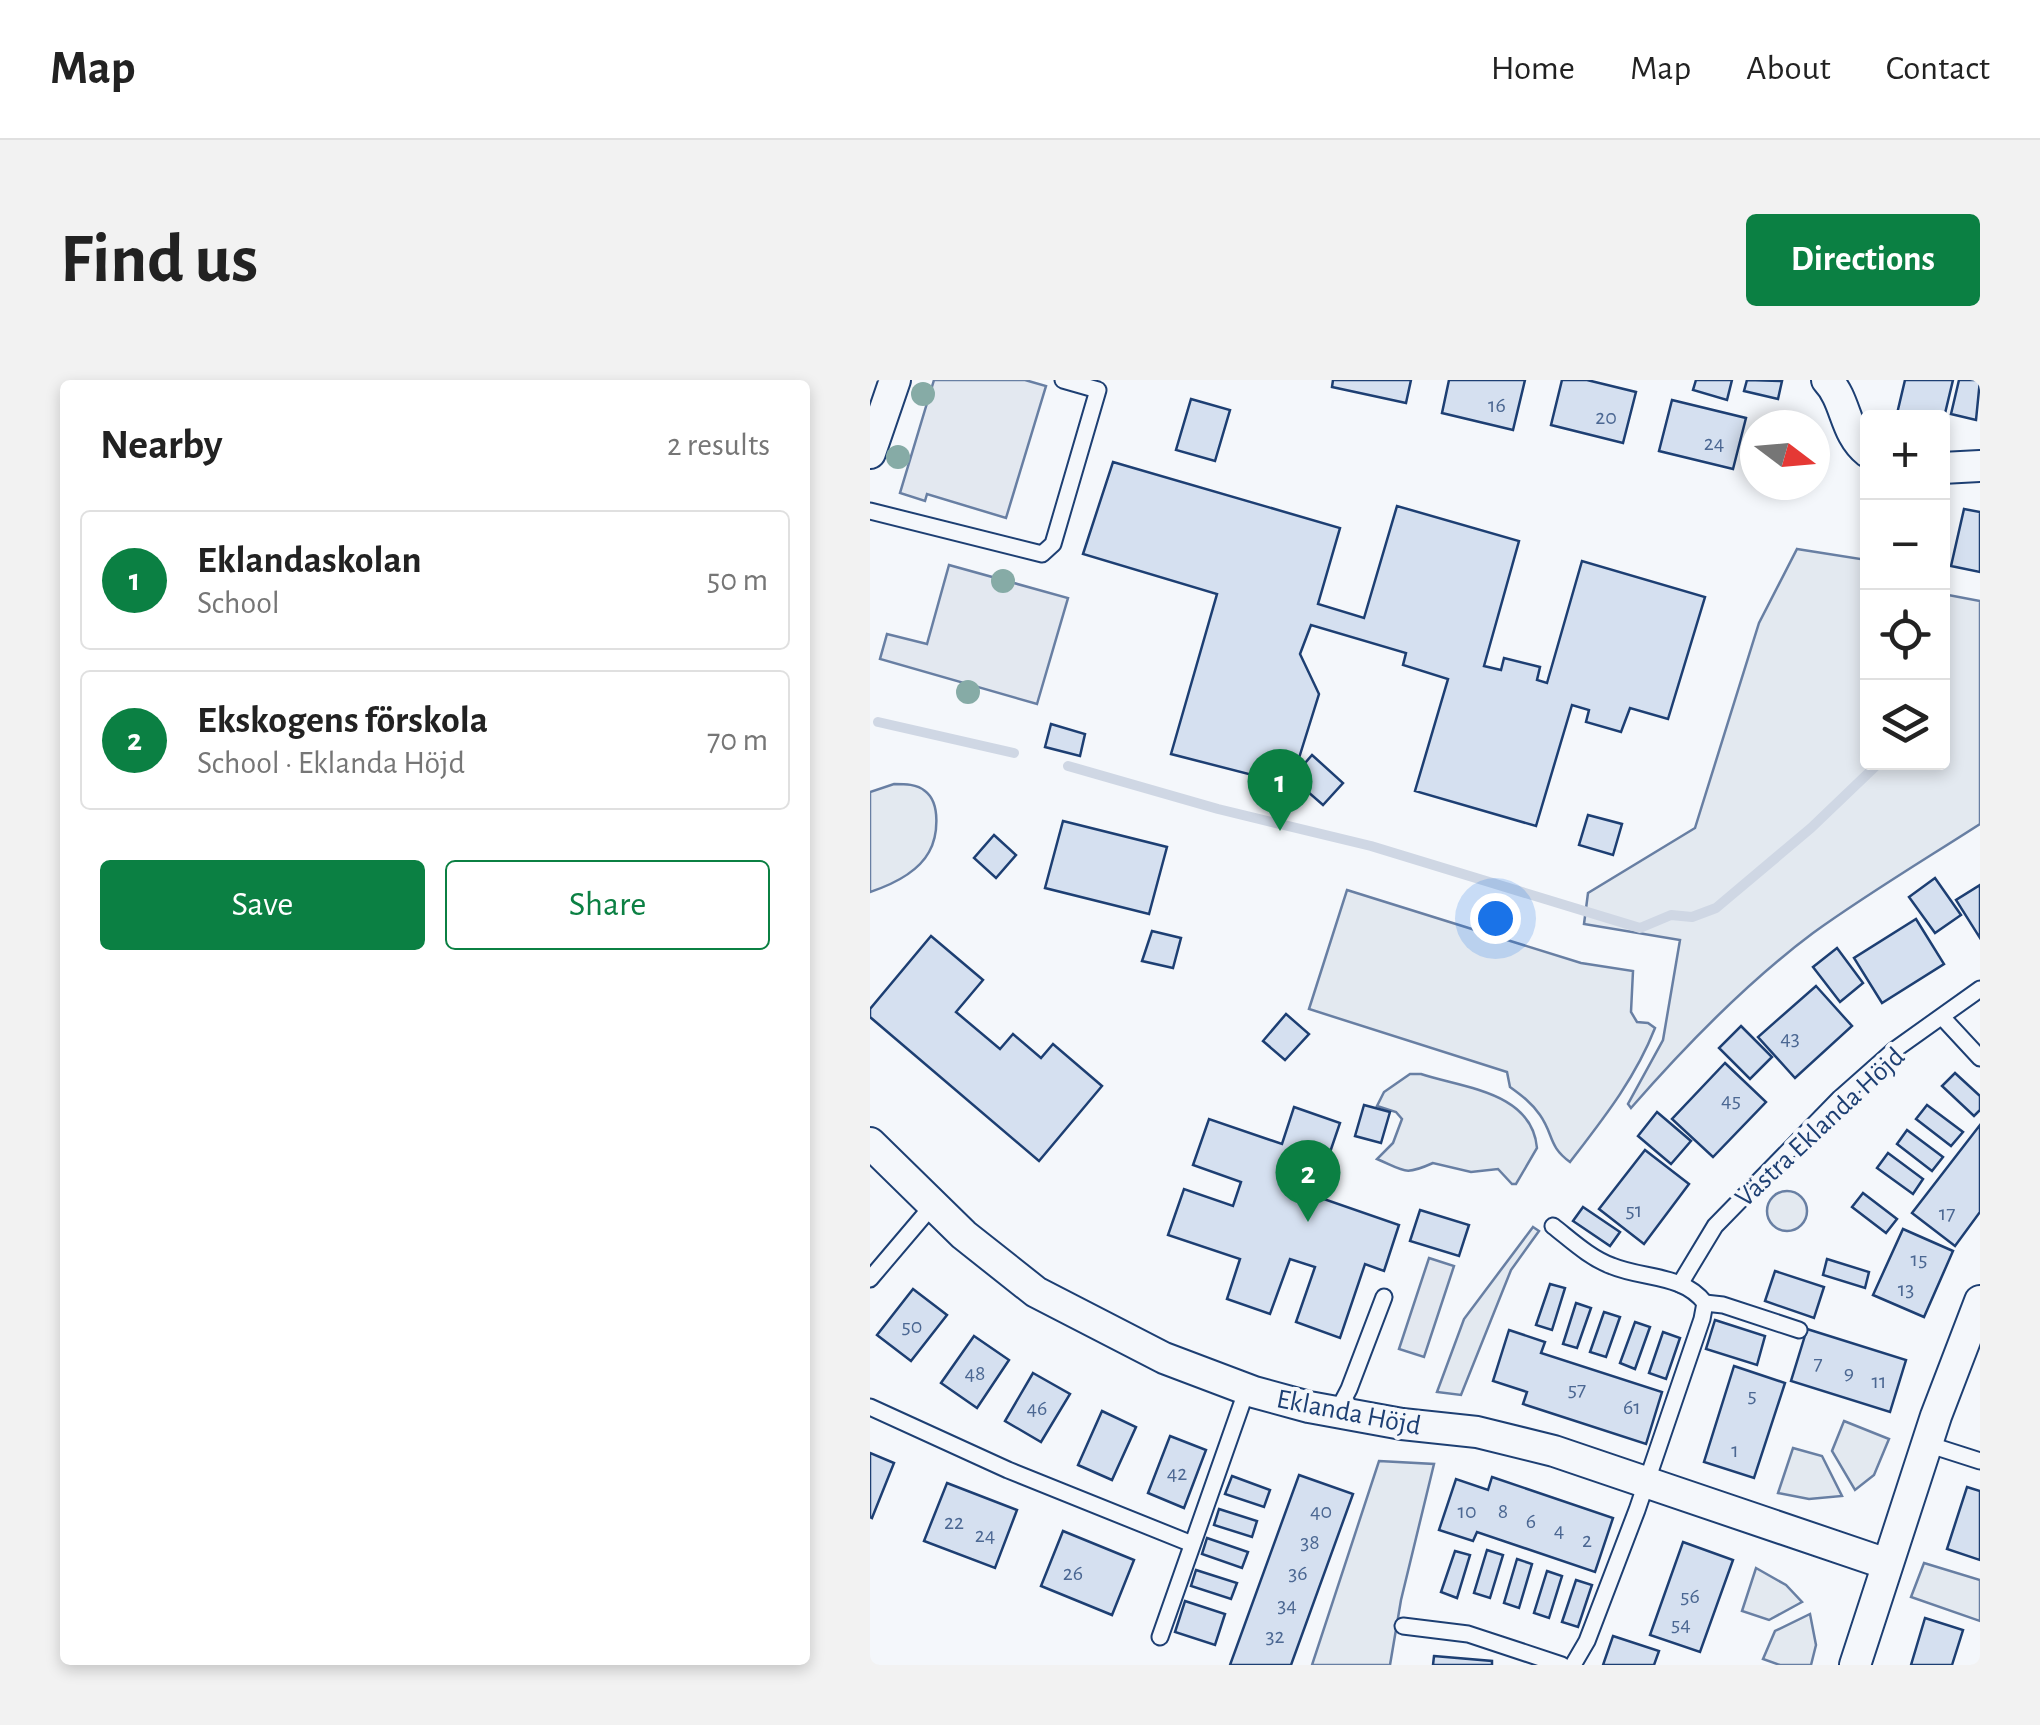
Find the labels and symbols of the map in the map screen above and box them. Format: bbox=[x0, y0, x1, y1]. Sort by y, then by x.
house number: 16 bbox=[1488, 394, 1506, 416]
house number: 20 bbox=[1595, 406, 1617, 428]
north arrow bbox=[1740, 410, 1830, 500]
house number: 24 bbox=[1704, 432, 1724, 454]
pin: 1 bbox=[1248, 748, 1312, 831]
your location bbox=[1470, 893, 1521, 944]
house number: 43 bbox=[1780, 1027, 1800, 1049]
street label: Västra Eklanda Höjd bbox=[1731, 1042, 1910, 1213]
house number: 45 bbox=[1721, 1089, 1741, 1111]
pin: 2 bbox=[1276, 1140, 1340, 1222]
house number: 51 bbox=[1626, 1199, 1642, 1221]
house number: 17 bbox=[1939, 1202, 1955, 1224]
house number: 15 bbox=[1911, 1248, 1927, 1270]
house number: 13 bbox=[1898, 1278, 1914, 1300]
house number: 50 bbox=[902, 1315, 922, 1337]
house number: 7 bbox=[1813, 1352, 1823, 1374]
house number: 9 bbox=[1844, 1361, 1854, 1383]
house number: 48 bbox=[964, 1362, 986, 1384]
house number: 11 bbox=[1871, 1370, 1887, 1392]
house number: 57 bbox=[1568, 1378, 1586, 1400]
house number: 5 bbox=[1747, 1384, 1757, 1406]
street label: Eklanda Höjd bbox=[1274, 1385, 1423, 1441]
house number: 61 bbox=[1623, 1396, 1641, 1418]
house number: 46 bbox=[1027, 1397, 1047, 1419]
house number: 1 bbox=[1731, 1439, 1739, 1461]
house number: 42 bbox=[1167, 1462, 1187, 1484]
house number: 40 bbox=[1310, 1500, 1332, 1522]
house number: 10 bbox=[1457, 1500, 1477, 1522]
house number: 8 bbox=[1498, 1500, 1508, 1522]
house number: 6 bbox=[1526, 1510, 1536, 1532]
house number: 22 bbox=[944, 1511, 964, 1533]
house number: 4 bbox=[1554, 1519, 1564, 1541]
house number: 24 bbox=[975, 1524, 995, 1546]
house number: 2 bbox=[1582, 1529, 1592, 1551]
house number: 38 bbox=[1300, 1531, 1320, 1553]
house number: 26 bbox=[1063, 1562, 1083, 1584]
house number: 36 bbox=[1288, 1562, 1308, 1584]
house number: 56 bbox=[1680, 1585, 1700, 1607]
house number: 34 bbox=[1277, 1594, 1297, 1616]
house number: 54 bbox=[1671, 1613, 1691, 1635]
house number: 32 bbox=[1265, 1625, 1285, 1647]

